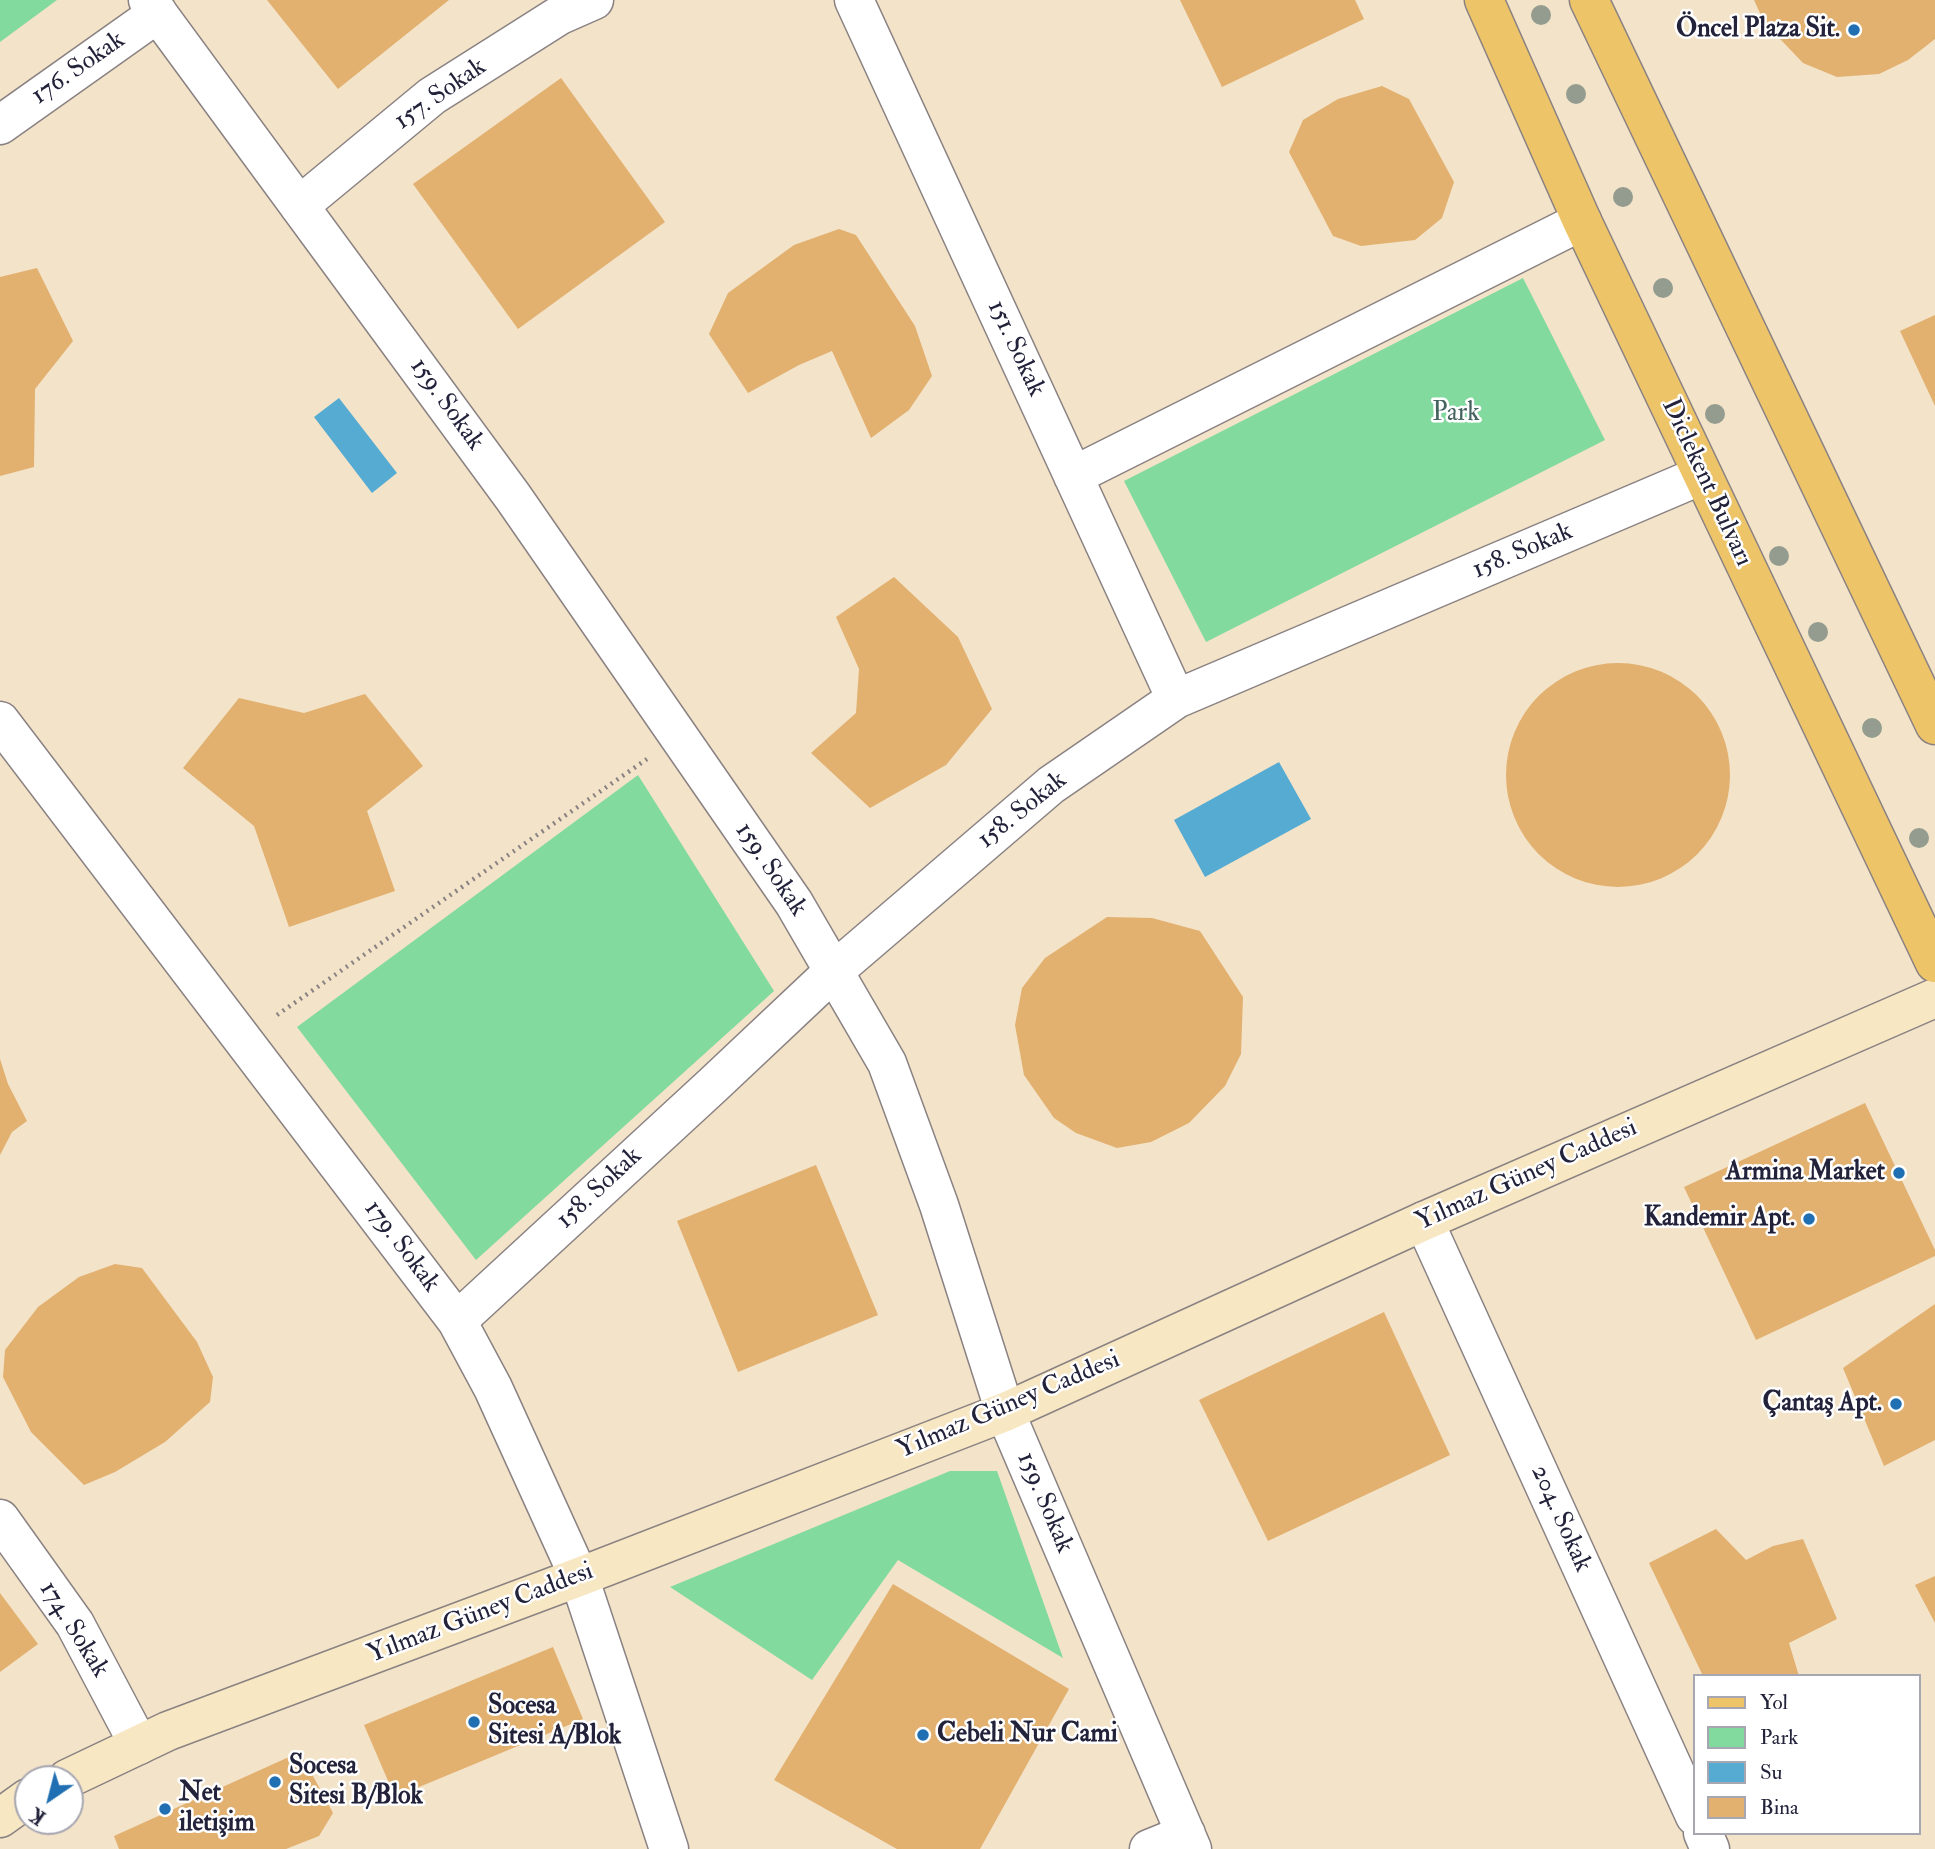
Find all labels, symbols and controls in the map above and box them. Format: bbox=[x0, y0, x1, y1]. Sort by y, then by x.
place label: Öncel Plaza Sit. bbox=[1676, 14, 1840, 46]
marker: Öncel Plaza Sit. bbox=[1846, 22, 1862, 38]
street label: 176. Sokak bbox=[26, 26, 132, 112]
street label: 157. Sokak bbox=[389, 52, 493, 138]
street label: 151. Sokak bbox=[979, 296, 1051, 402]
street label: 159. Sokak bbox=[402, 353, 490, 457]
street label: Diclekent Bulvarı bbox=[1654, 394, 1758, 572]
park label: Park bbox=[1432, 398, 1480, 430]
street label: 158. Sokak bbox=[1468, 517, 1578, 587]
street label: 158. Sokak bbox=[972, 766, 1074, 856]
street label: 159. Sokak bbox=[727, 817, 813, 923]
street label: Yılmaz Güney Caddesi bbox=[1412, 1113, 1642, 1239]
street label: 158. Sokak bbox=[551, 1142, 649, 1236]
place label: Armina Market bbox=[1726, 1157, 1885, 1189]
marker: Armina Market bbox=[1891, 1165, 1907, 1181]
street label: 179. Sokak bbox=[356, 1195, 446, 1299]
place label: Kandemir Apt. bbox=[1644, 1203, 1795, 1235]
marker: Kandemir Apt. bbox=[1801, 1211, 1817, 1227]
street label: Yılmaz Güney Caddesi bbox=[893, 1345, 1125, 1467]
place label: Çantaş Apt. bbox=[1762, 1388, 1882, 1420]
marker: Çantaş Apt. bbox=[1888, 1396, 1904, 1412]
street label: 159. Sokak bbox=[1009, 1448, 1079, 1558]
street label: 204. Sokak bbox=[1523, 1461, 1597, 1577]
street label: Yılmaz Güney Caddesi bbox=[364, 1557, 598, 1671]
street label: 174. Sokak bbox=[31, 1576, 115, 1684]
legend bbox=[1694, 1674, 1921, 1835]
text: Yol bbox=[1760, 1689, 1788, 1716]
place label: Socesa Sitesi A/Blok bbox=[488, 1691, 621, 1752]
marker: Socesa Sitesi A/Blok bbox=[466, 1714, 482, 1730]
place label: Cebeli Nur Cami bbox=[937, 1719, 1118, 1751]
text: Park bbox=[1760, 1724, 1798, 1751]
marker: Cebeli Nur Cami bbox=[915, 1727, 931, 1743]
place label: Socesa Sitesi B/Blok bbox=[289, 1751, 423, 1812]
text: Su bbox=[1760, 1759, 1782, 1786]
north arrow bbox=[14, 1765, 84, 1835]
marker: Socesa Sitesi B/Blok bbox=[267, 1774, 283, 1790]
place label: Net iletişim bbox=[179, 1778, 255, 1840]
text: Bina bbox=[1760, 1794, 1799, 1821]
marker: Net iletişim bbox=[157, 1801, 173, 1817]
text: K bbox=[26, 1802, 50, 1829]

